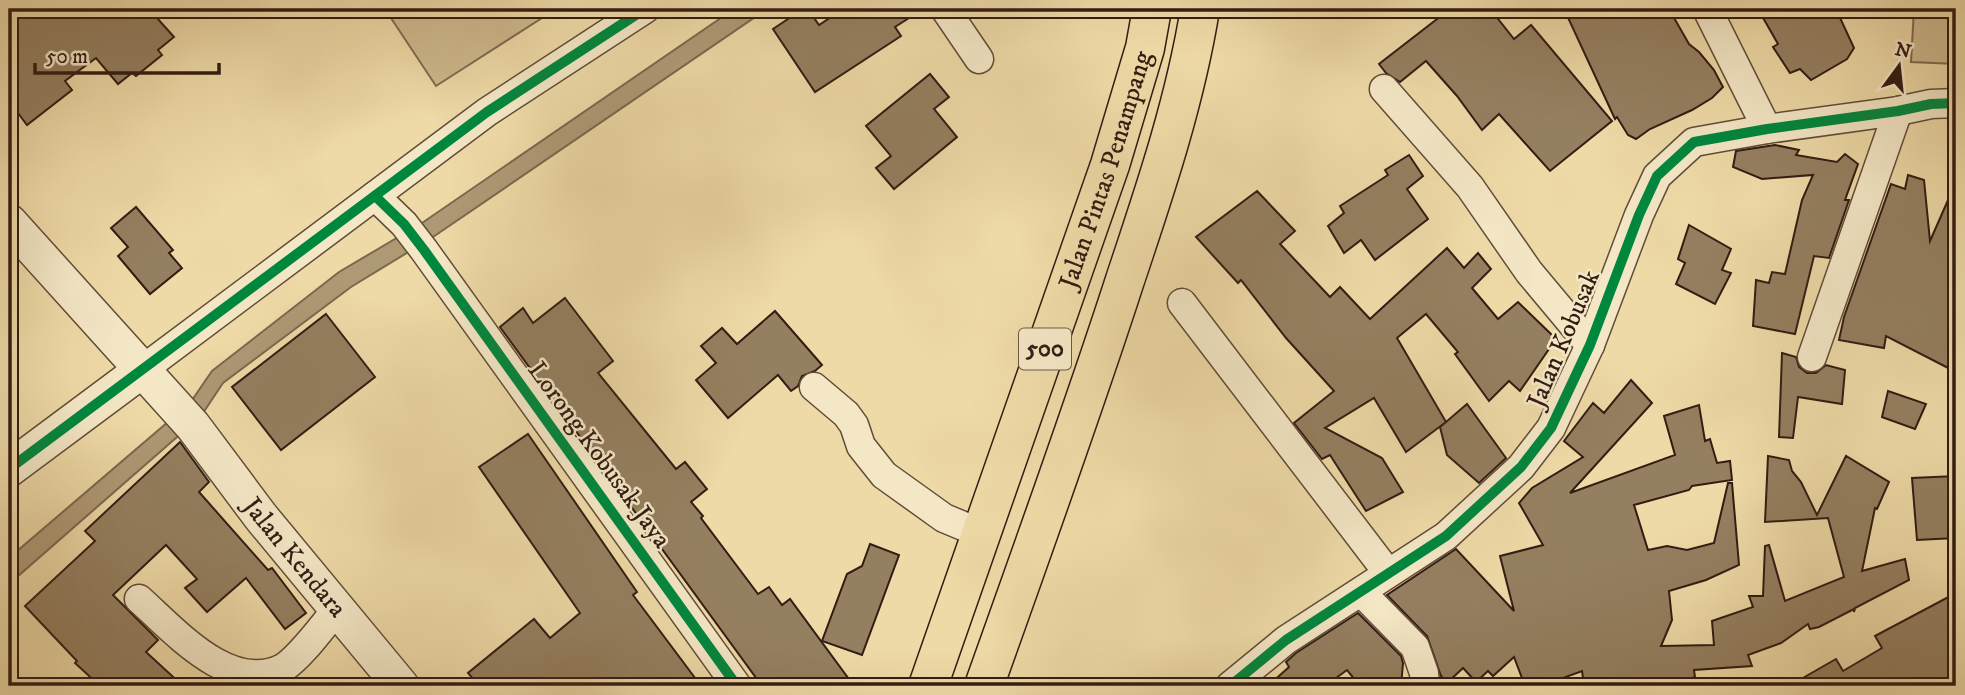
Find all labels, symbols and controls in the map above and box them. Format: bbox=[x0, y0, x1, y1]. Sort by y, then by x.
scale bar bbox=[35, 32, 219, 76]
north arrow bbox=[1864, 32, 1934, 102]
text: N bbox=[1892, 38, 1914, 64]
text: 50 m bbox=[46, 44, 88, 70]
street label: Jalan Pintas Penampang bbox=[1051, 47, 1160, 295]
street label: Jalan Kobusak bbox=[1519, 265, 1608, 415]
road number: 500 bbox=[1019, 328, 1071, 370]
street label: Lorong Kobusak Jaya bbox=[520, 355, 678, 555]
street label: Jalan Kendara bbox=[234, 489, 354, 624]

